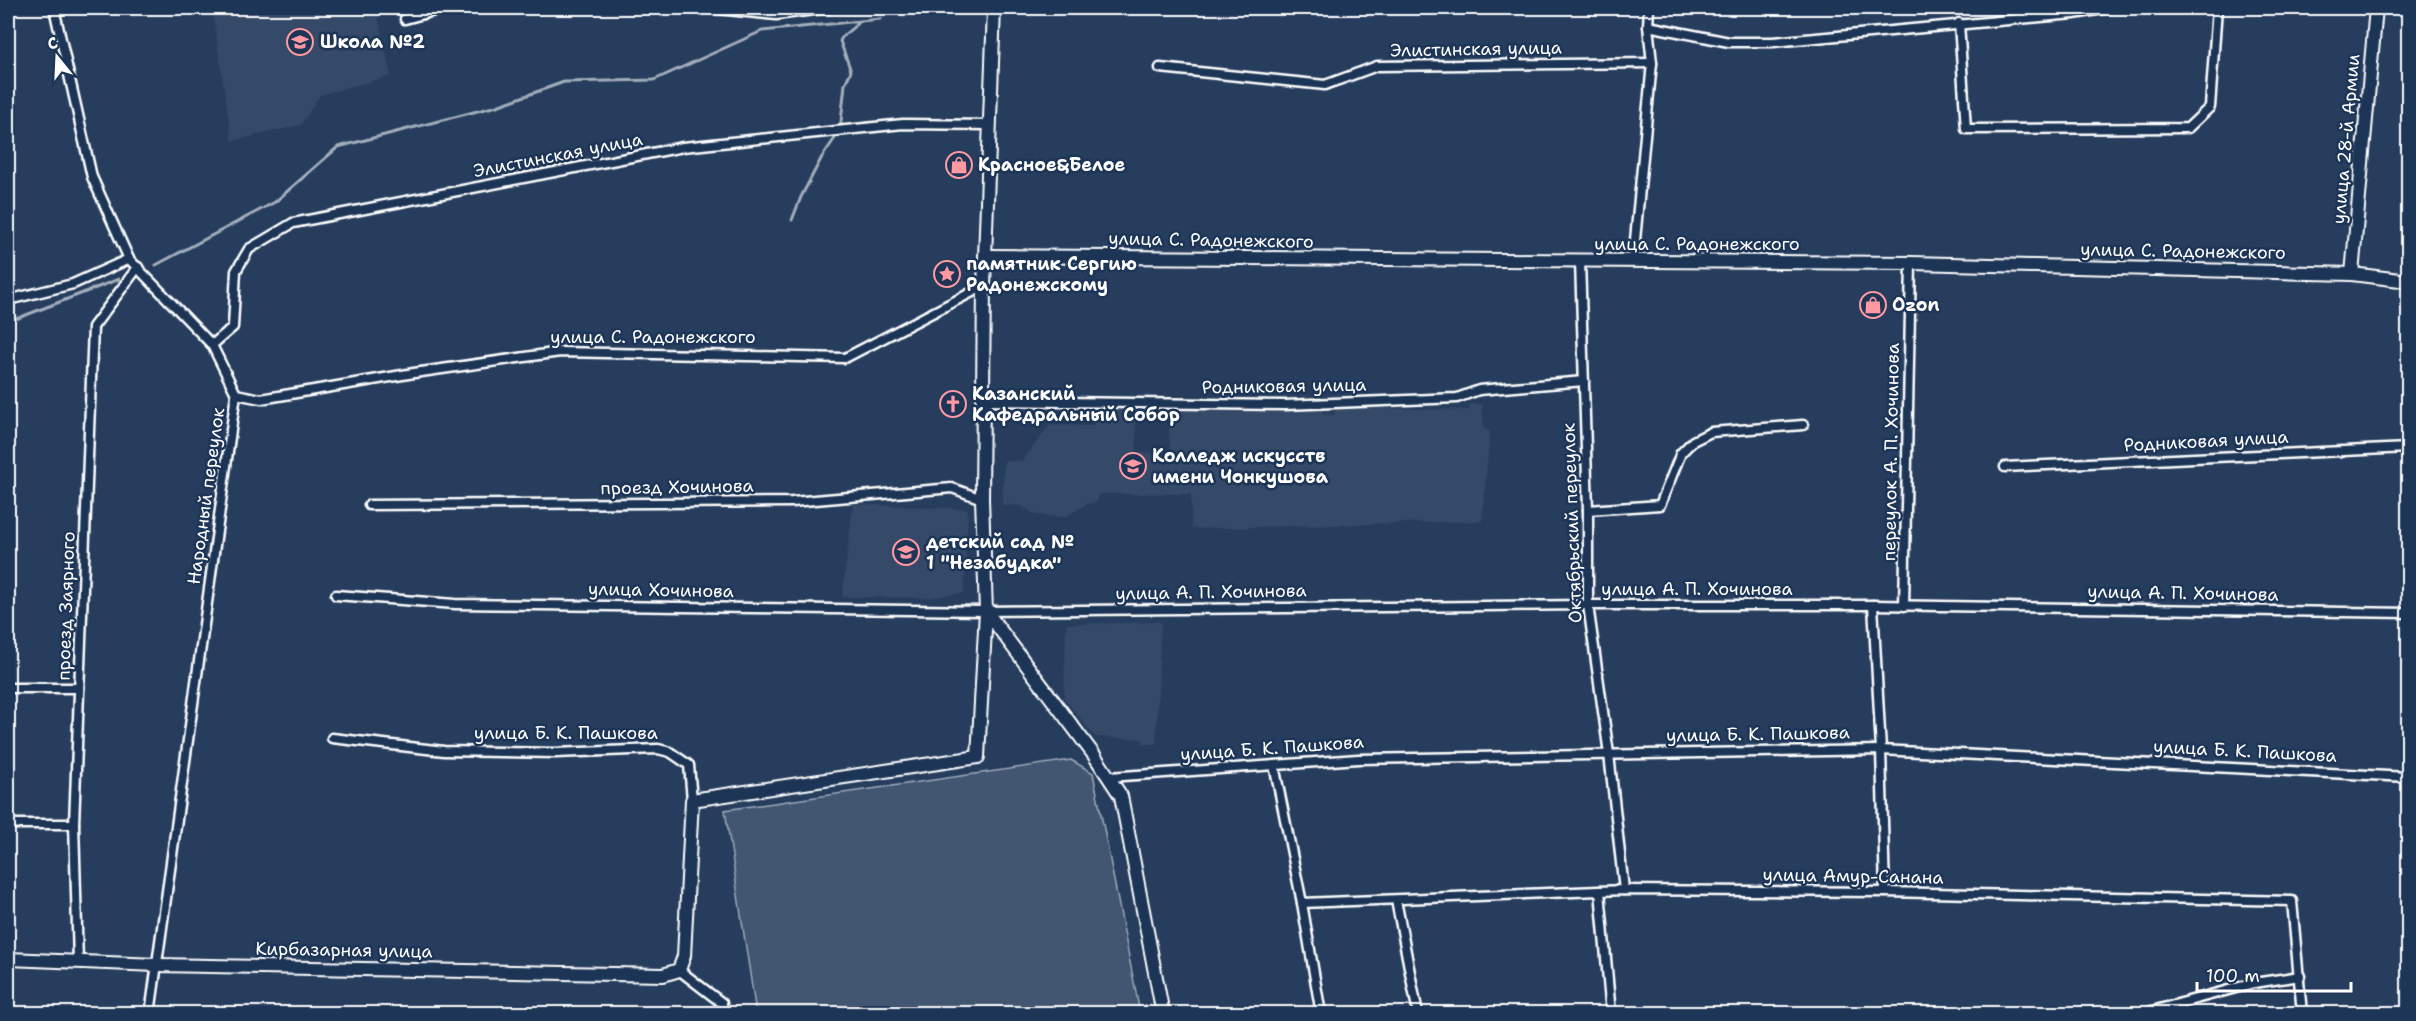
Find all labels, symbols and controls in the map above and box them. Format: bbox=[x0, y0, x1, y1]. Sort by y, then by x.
north arrow bbox=[27, 27, 87, 87]
school or university icon: Школа №2 bbox=[285, 27, 315, 57]
place label: Школа №2 bbox=[320, 30, 425, 54]
text: С bbox=[45, 32, 61, 55]
street label: Элистинская улица bbox=[1390, 36, 1562, 62]
street label: улица 28-й Армии bbox=[2327, 53, 2365, 225]
street label: Элистинская улица bbox=[471, 127, 645, 183]
shop icon: Красное&Белое bbox=[944, 150, 974, 180]
place label: Красное&Белое bbox=[978, 153, 1125, 177]
street label: улица С. Радонежского bbox=[1108, 226, 1314, 254]
street label: улица С. Радонежского bbox=[1594, 232, 1800, 256]
street label: улица С. Радонежского bbox=[2080, 237, 2286, 265]
place label: памятник Сергию Радонежскому bbox=[966, 252, 1137, 297]
place icon: памятник Сергию Радонежскому bbox=[932, 259, 962, 289]
shop icon: Ozon bbox=[1858, 290, 1888, 320]
place label: Ozon bbox=[1892, 293, 1939, 317]
street label: улица С. Радонежского bbox=[550, 325, 756, 349]
street label: переулок А. П. Хочинова bbox=[1877, 343, 1905, 561]
street label: Родниковая улица bbox=[1201, 373, 1367, 399]
place label: Казанский Кафедральный Собор bbox=[972, 382, 1180, 427]
church icon: Казанский Кафедральный Собор bbox=[938, 389, 968, 419]
street label: Народный переулок bbox=[182, 406, 230, 586]
street label: Октябрьский переулок bbox=[1556, 422, 1587, 624]
street label: Родниковая улица bbox=[2123, 425, 2289, 457]
place label: Колледж искусств имени Чонкушова bbox=[1152, 444, 1329, 489]
school or university icon: Колледж искусств имени Чонкушова bbox=[1118, 451, 1148, 481]
street label: проезд Хочинова bbox=[600, 474, 754, 500]
place label: детский сад № 1 "Незабудка" bbox=[926, 530, 1074, 575]
street label: проезд Заярного bbox=[51, 531, 81, 681]
school or university icon: детский сад № 1 "Незабудка" bbox=[891, 537, 921, 567]
street label: улица Хочинова bbox=[588, 577, 734, 603]
street label: улица А. П. Хочинова bbox=[1601, 577, 1793, 601]
street label: улица А. П. Хочинова bbox=[1115, 578, 1307, 606]
street label: улица А. П. Хочинова bbox=[2087, 579, 2279, 607]
street label: улица Б. К. Пашкова bbox=[1666, 720, 1850, 748]
street label: улица Б. К. Пашкова bbox=[474, 721, 658, 745]
street label: улица Б. К. Пашкова bbox=[1179, 730, 1365, 766]
street label: улица Б. К. Пашкова bbox=[2153, 734, 2337, 768]
street label: улица Амур-Санана bbox=[1762, 862, 1944, 890]
street label: Кирбазарная улица bbox=[255, 936, 433, 964]
scale bar bbox=[2197, 955, 2352, 993]
text: 100 m bbox=[2206, 964, 2260, 988]

